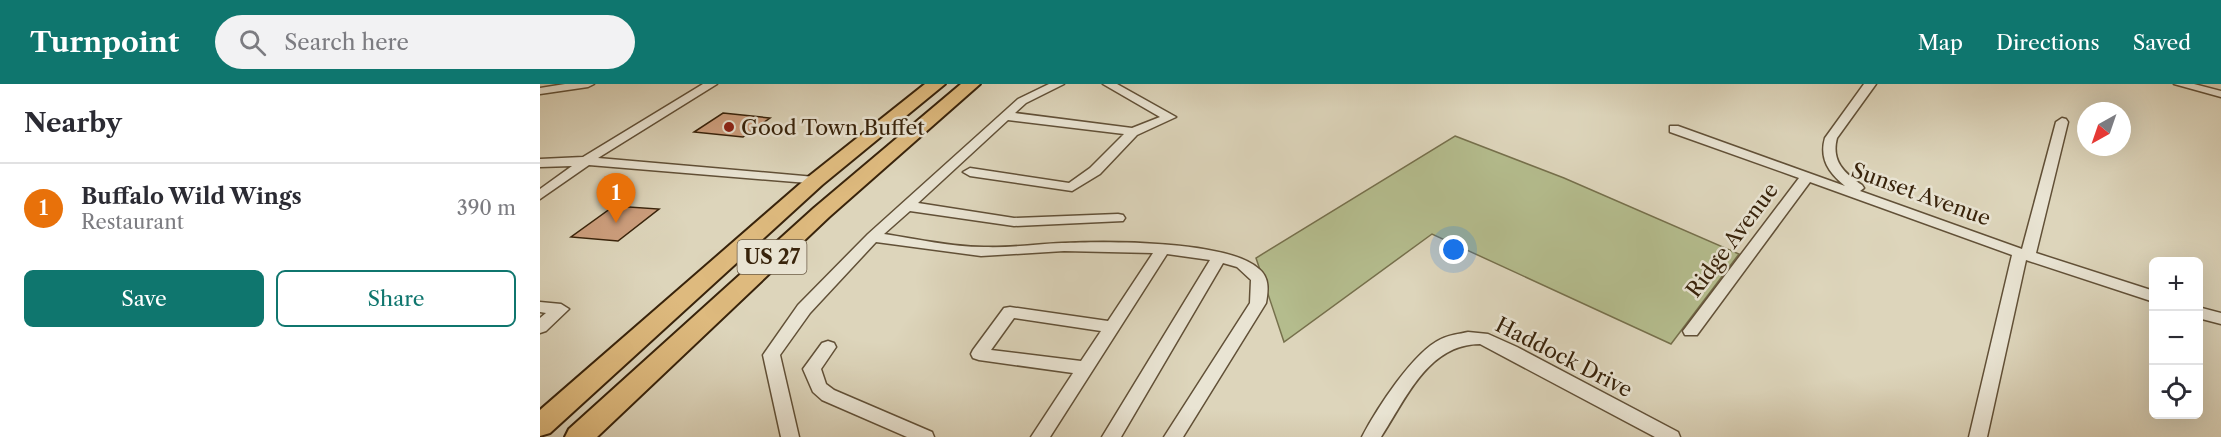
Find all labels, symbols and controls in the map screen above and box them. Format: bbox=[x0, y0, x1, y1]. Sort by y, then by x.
search box bbox=[215, 15, 635, 69]
text: Turnpoint bbox=[30, 25, 179, 59]
icon: search bbox=[236, 26, 269, 59]
text: Search here bbox=[284, 29, 409, 56]
text: Map bbox=[1918, 30, 1963, 55]
text: Directions bbox=[1996, 30, 2100, 55]
text: Saved bbox=[2133, 30, 2191, 55]
north arrow bbox=[2077, 102, 2131, 156]
text: Nearby bbox=[24, 107, 122, 139]
place label: Good Town Buffet bbox=[741, 115, 925, 140]
marker: Good Town Buffet bbox=[722, 120, 736, 134]
street label: Sunset Avenue bbox=[1848, 157, 1994, 231]
pin: 1 bbox=[596, 174, 636, 223]
street label: Ridge Avenue bbox=[1681, 178, 1783, 302]
text: Buffalo Wild Wings bbox=[81, 183, 302, 210]
text: 1 bbox=[39, 196, 48, 220]
text: 390 m bbox=[457, 196, 516, 220]
text: Restaurant bbox=[81, 210, 184, 234]
your location bbox=[1439, 235, 1468, 264]
road number: US 27 bbox=[738, 240, 806, 274]
map controls bbox=[2149, 257, 2203, 419]
button: + bbox=[2149, 257, 2203, 311]
button: Save bbox=[24, 270, 264, 327]
button: Share bbox=[276, 270, 516, 327]
button: − bbox=[2149, 311, 2203, 365]
street label: Haddock Drive bbox=[1491, 312, 1637, 402]
button: locate bbox=[2149, 365, 2203, 419]

